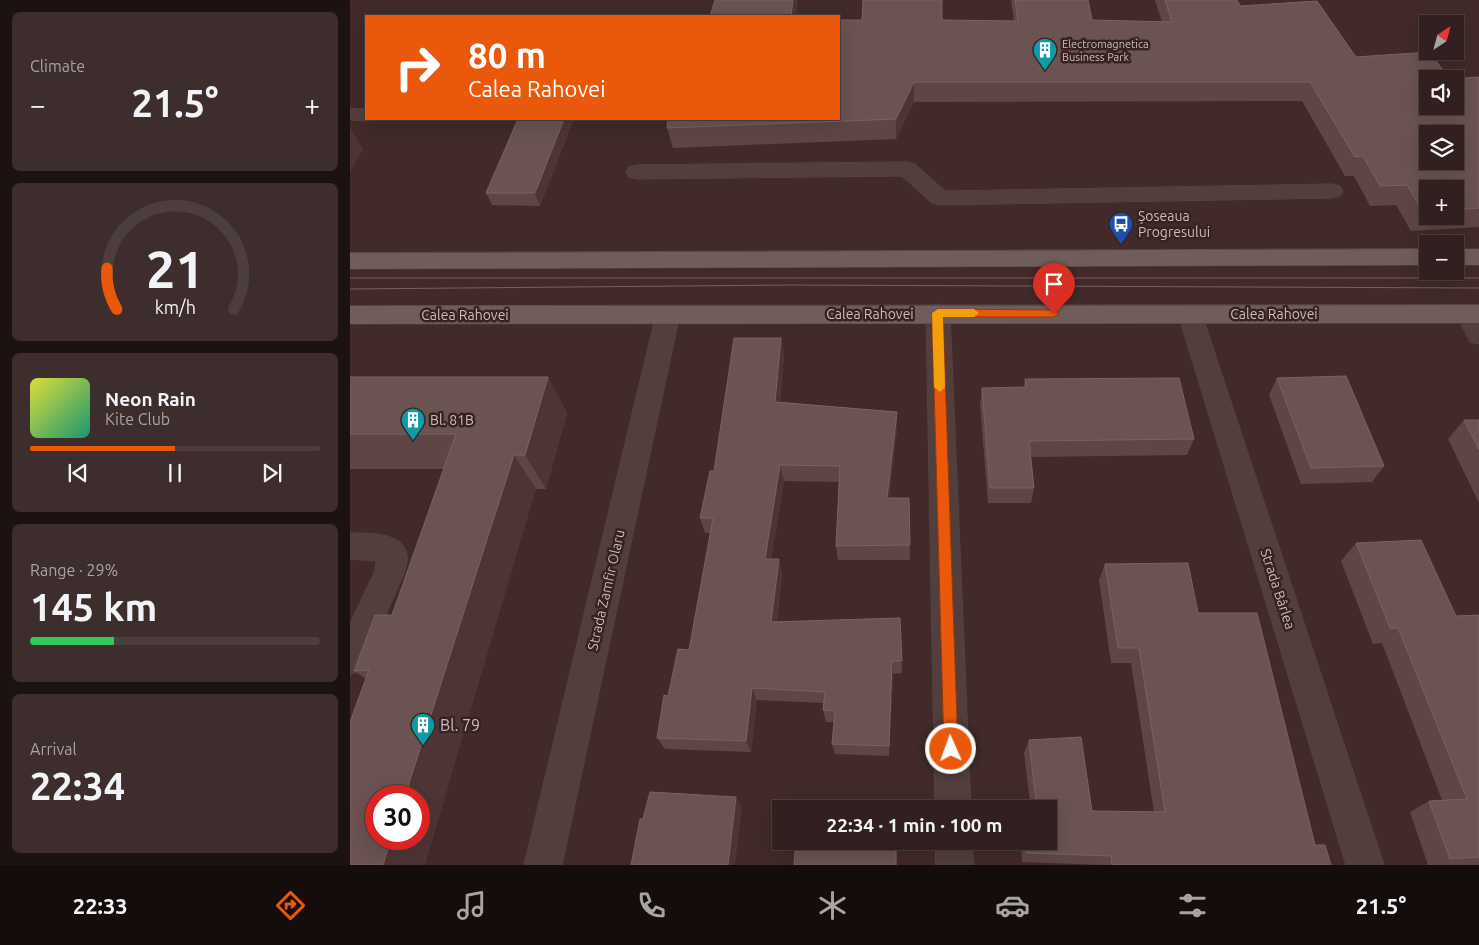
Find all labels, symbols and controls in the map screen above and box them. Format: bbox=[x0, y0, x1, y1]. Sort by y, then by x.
north arrow bbox=[1419, 15, 1464, 60]
map controls bbox=[1419, 15, 1464, 280]
icon: right bbox=[385, 35, 450, 100]
text: 80 m bbox=[468, 35, 546, 75]
building icon: Electromagnetica Business Park bbox=[1032, 37, 1058, 71]
place label: Electromagnetica Business Park bbox=[1062, 38, 1149, 63]
text: Climate bbox=[30, 57, 85, 75]
button: sound bbox=[1419, 70, 1464, 115]
text: Calea Rahovei bbox=[468, 76, 606, 101]
text: 21.5° bbox=[131, 82, 219, 124]
text: − bbox=[30, 89, 46, 120]
text: + bbox=[304, 89, 320, 120]
button: layers bbox=[1419, 125, 1464, 170]
button: + bbox=[1419, 180, 1464, 225]
place label: Șoseaua Progresului bbox=[1138, 208, 1210, 240]
bus stop icon: Șoseaua Progresului bbox=[1108, 211, 1134, 245]
button: − bbox=[1419, 235, 1464, 280]
text: 21 bbox=[146, 240, 204, 298]
pin bbox=[1033, 263, 1075, 314]
icon: arrive bbox=[1040, 270, 1068, 298]
text: km/h bbox=[154, 297, 196, 317]
street label: Calea Rahovei bbox=[826, 306, 914, 322]
street label: Calea Rahovei bbox=[1230, 306, 1318, 322]
street label: Calea Rahovei bbox=[421, 307, 509, 323]
text: Neon Rain bbox=[105, 388, 196, 410]
building icon: Bl. 81B bbox=[400, 407, 426, 441]
text: Kite Club bbox=[105, 410, 170, 428]
place label: Bl. 81B bbox=[430, 412, 474, 428]
icon: previous bbox=[64, 459, 92, 487]
icon: pause bbox=[161, 459, 189, 487]
icon: next bbox=[258, 459, 286, 487]
street label: Strada Zamfir Olaru bbox=[584, 528, 628, 652]
street label: Strada Bârlea bbox=[1257, 547, 1299, 631]
text: Range · 29% bbox=[30, 561, 118, 579]
text: 145 km bbox=[30, 586, 157, 628]
building icon: Bl. 79 bbox=[410, 712, 436, 746]
place label: Bl. 79 bbox=[440, 716, 480, 734]
position arrow bbox=[924, 722, 976, 774]
text: Arrival bbox=[30, 740, 77, 758]
text: 22:34 bbox=[30, 765, 125, 807]
speed limit sign: 30 bbox=[365, 785, 430, 850]
text: 22:34 · 1 min · 100 m bbox=[827, 814, 1002, 836]
icon: directions bbox=[273, 888, 308, 923]
icon: music bbox=[454, 888, 489, 923]
icon: phone bbox=[634, 888, 669, 923]
icon: climate bbox=[815, 888, 850, 923]
icon: car bbox=[995, 888, 1030, 923]
icon: filters bbox=[1175, 888, 1210, 923]
text: 22:33 bbox=[73, 893, 128, 918]
text: 21.5° bbox=[1356, 893, 1406, 918]

